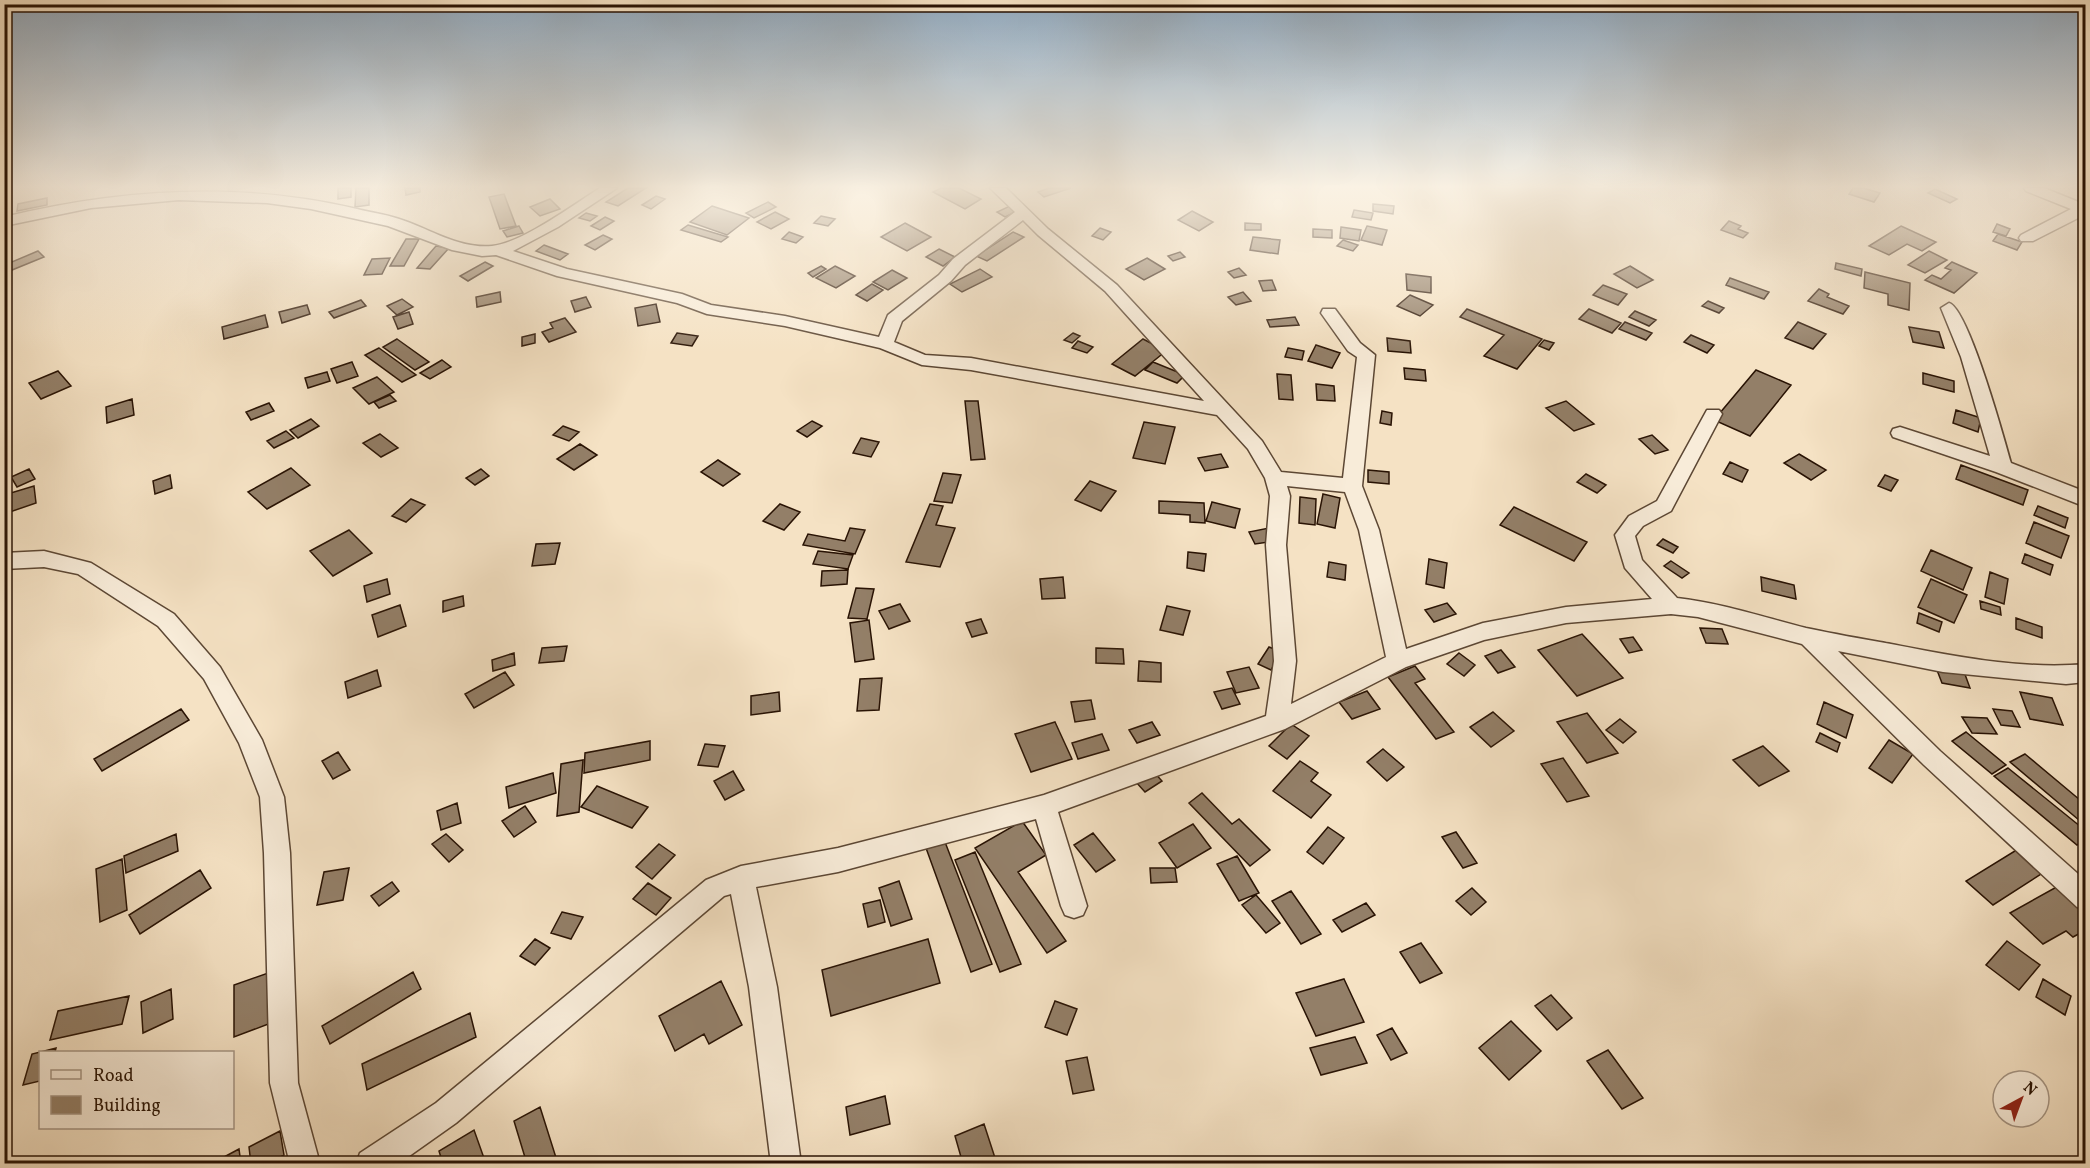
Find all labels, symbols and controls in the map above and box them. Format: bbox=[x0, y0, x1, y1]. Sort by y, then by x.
legend bbox=[39, 1051, 234, 1129]
text: Road bbox=[93, 1064, 134, 1089]
north arrow bbox=[1991, 1069, 2051, 1129]
text: N bbox=[2018, 1077, 2041, 1102]
text: Building bbox=[93, 1094, 161, 1119]

